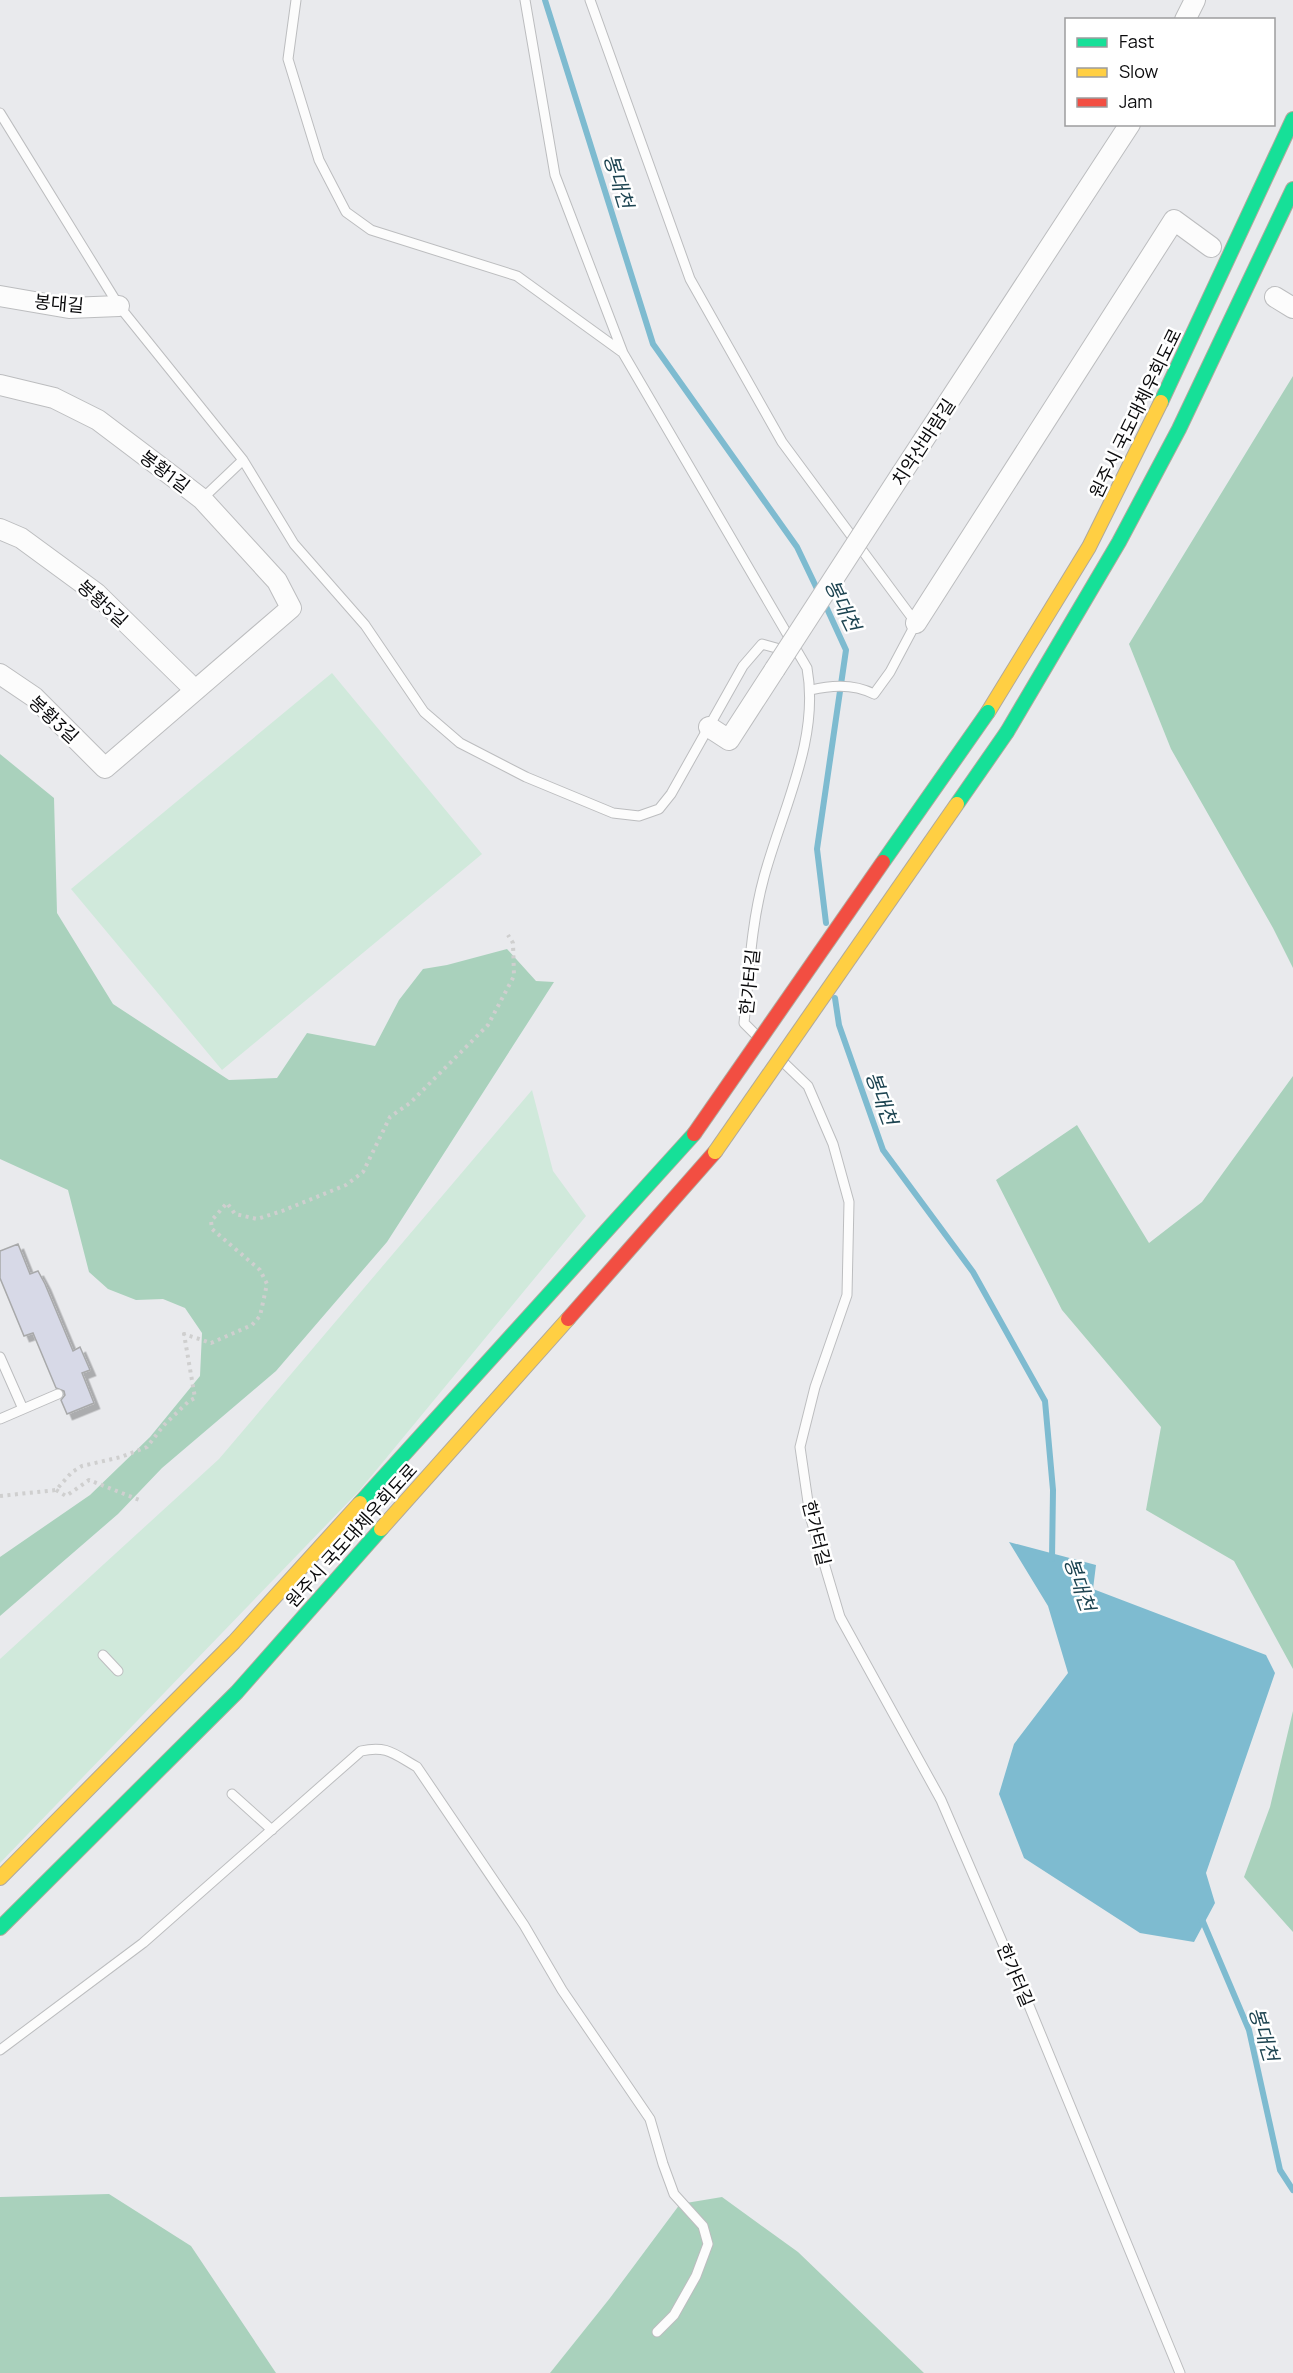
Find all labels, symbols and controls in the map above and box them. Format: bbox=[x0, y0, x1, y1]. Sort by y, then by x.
legend bbox=[1065, 18, 1275, 126]
text: Fast bbox=[1119, 29, 1154, 53]
text: Slow bbox=[1119, 59, 1159, 83]
text: Jam bbox=[1119, 89, 1153, 113]
water label: 봉대천 bbox=[598, 151, 641, 214]
street label: 봉대길 bbox=[33, 289, 85, 317]
street label: 원주시 국도대체우회도로 bbox=[1083, 324, 1187, 502]
street label: 치악산바람길 bbox=[886, 394, 960, 490]
street label: 봉황1길 bbox=[135, 444, 195, 498]
street label: 봉황5길 bbox=[73, 574, 133, 632]
water label: 봉대천 bbox=[819, 574, 868, 638]
street label: 봉황3길 bbox=[24, 690, 84, 748]
street label: 한가터길 bbox=[734, 948, 764, 1016]
water label: 봉대천 bbox=[860, 1067, 905, 1131]
street label: 원주시 국도대체우회도로 bbox=[280, 1458, 422, 1612]
street label: 한가터길 bbox=[797, 1498, 837, 1568]
water label: 봉대천 bbox=[1058, 1554, 1103, 1617]
street label: 한가터길 bbox=[992, 1940, 1040, 2010]
water label: 봉대천 bbox=[1243, 2004, 1286, 2067]

